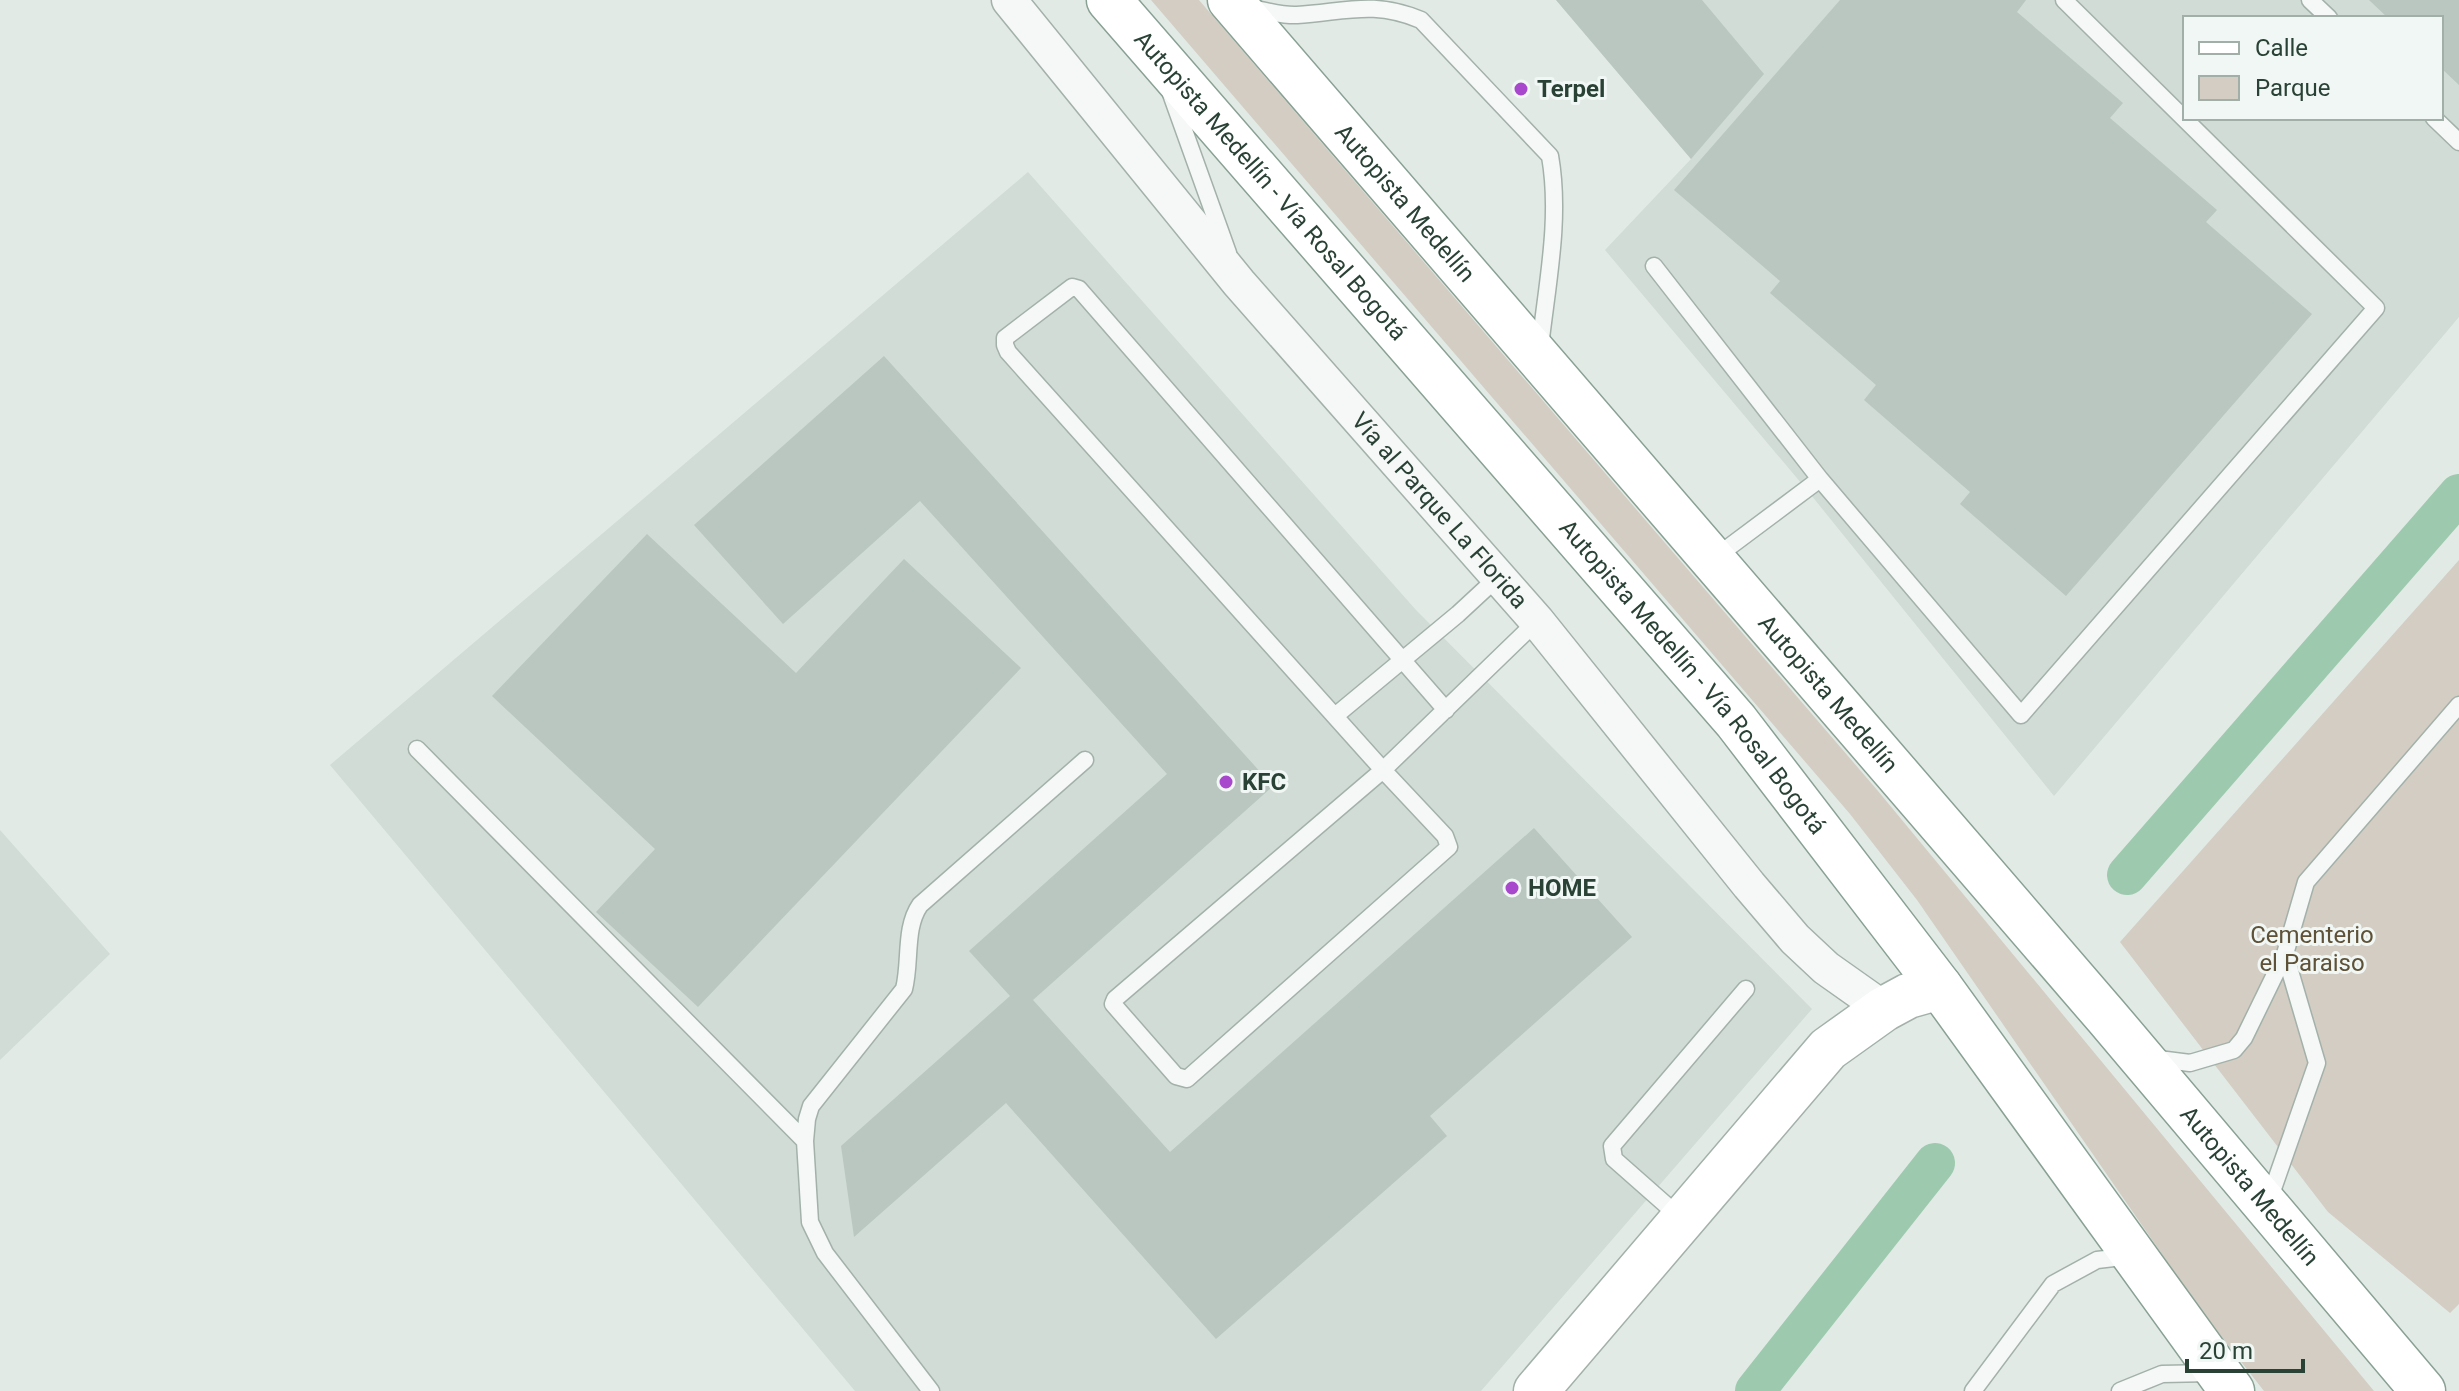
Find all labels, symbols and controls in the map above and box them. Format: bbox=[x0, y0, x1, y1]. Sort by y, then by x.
legend bbox=[2183, 16, 2443, 120]
street label: Autopista Medellín - Vía Rosal Bogotá bbox=[1129, 25, 1413, 347]
text: Calle bbox=[2255, 34, 2308, 62]
text: Parque bbox=[2255, 74, 2331, 102]
place label: Terpel bbox=[1537, 75, 1605, 103]
marker: Terpel bbox=[1512, 80, 1530, 98]
street label: Autopista Medellín bbox=[1330, 118, 1482, 288]
street label: Vía al Parque La Florida bbox=[1346, 407, 1533, 614]
street label: Autopista Medellín - Vía Rosal Bogotá bbox=[1552, 515, 1832, 841]
street label: Autopista Medellín bbox=[1753, 609, 1905, 779]
place label: KFC bbox=[1242, 768, 1286, 796]
marker: KFC bbox=[1217, 773, 1235, 791]
place label: HOME bbox=[1528, 874, 1596, 902]
marker: HOME bbox=[1503, 879, 1521, 897]
park label: Cementerio el Paraiso bbox=[2250, 921, 2374, 977]
street label: Autopista Medellín bbox=[2175, 1101, 2325, 1271]
scale bar bbox=[2187, 1323, 2303, 1373]
text: 20 m bbox=[2199, 1337, 2253, 1365]

